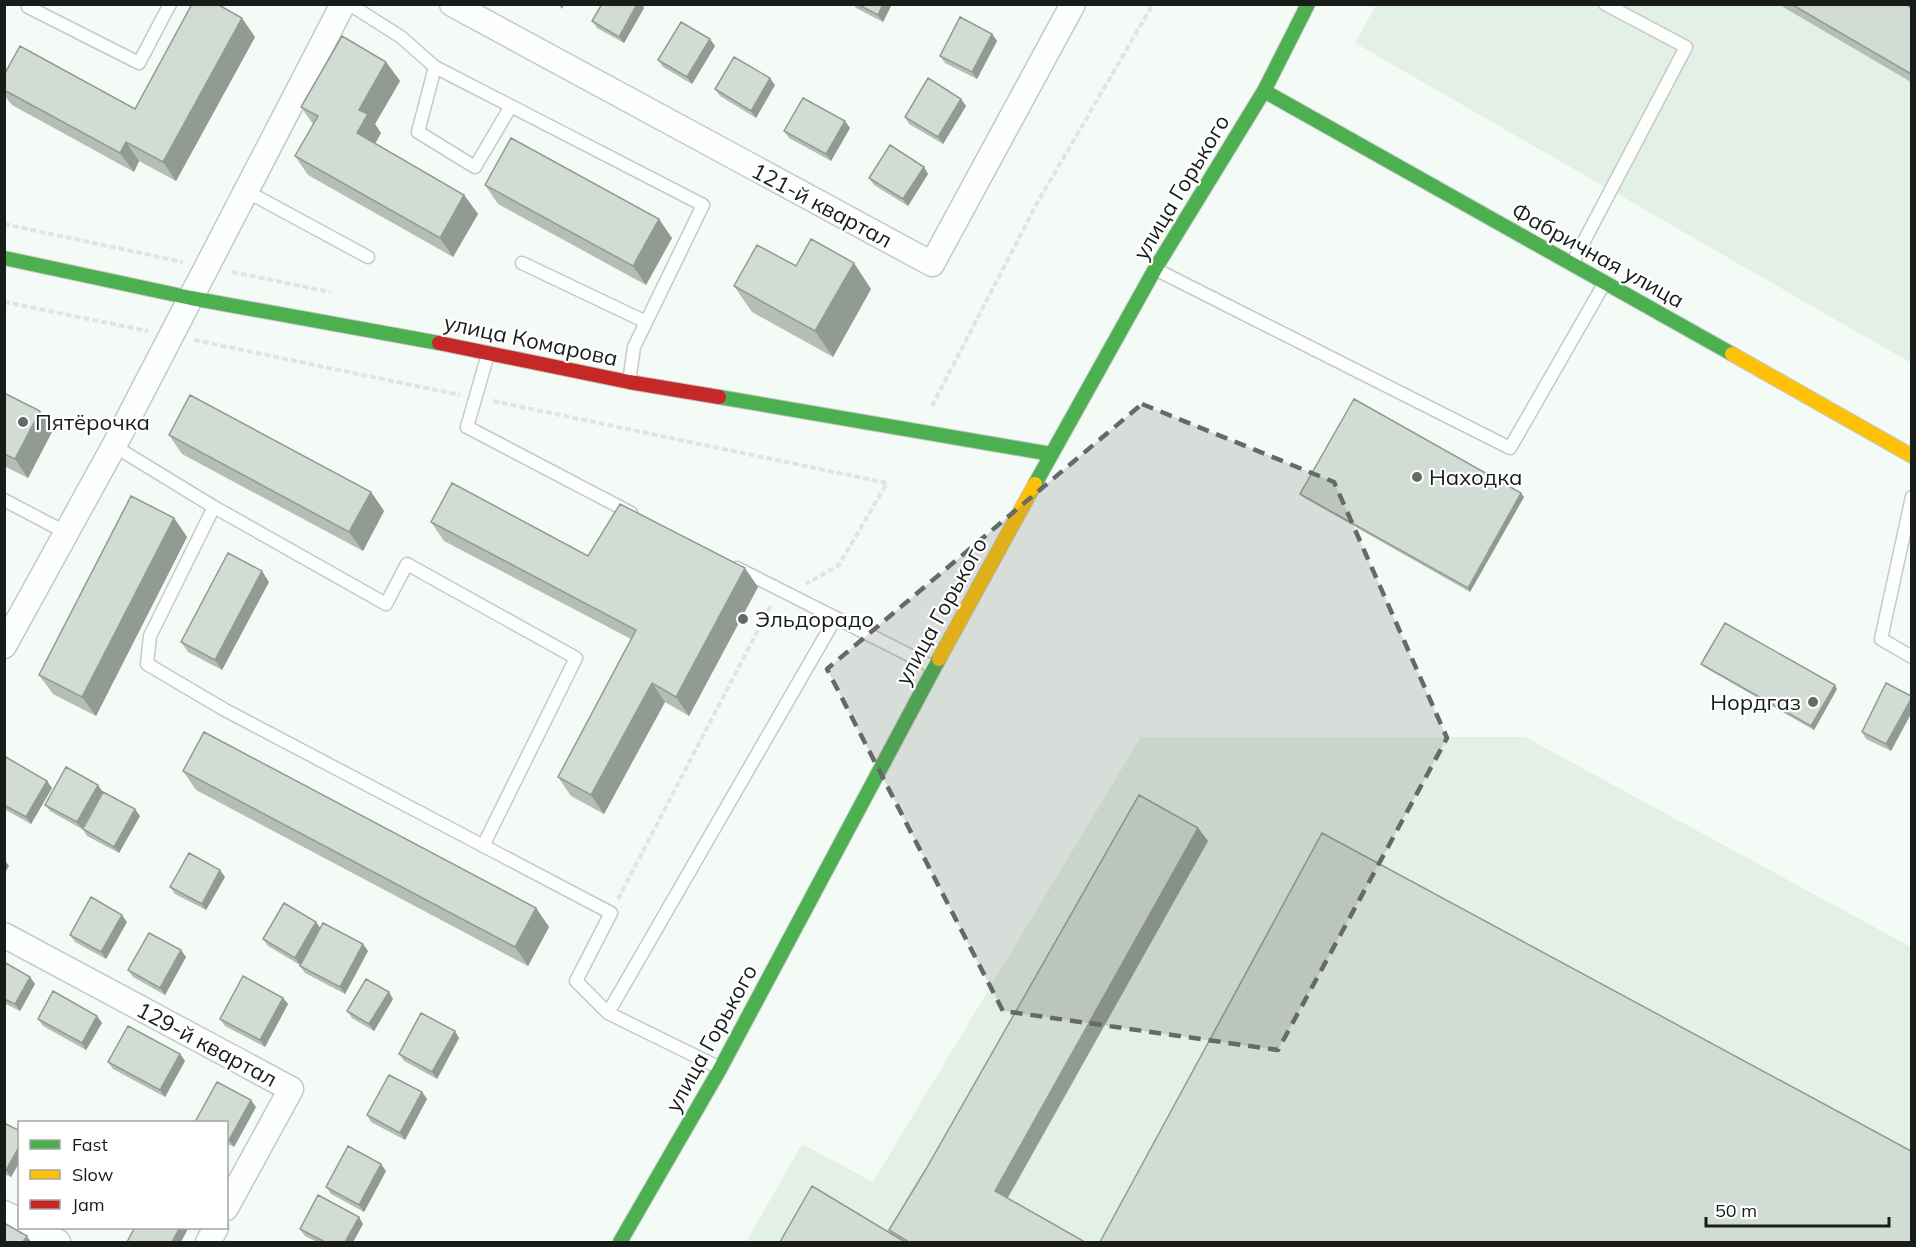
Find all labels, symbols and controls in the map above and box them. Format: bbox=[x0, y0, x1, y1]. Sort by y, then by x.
street label: улица Горького bbox=[1127, 109, 1235, 265]
street label: 121-й квартал bbox=[747, 156, 897, 254]
street label: Фабричная улица bbox=[1507, 196, 1689, 314]
street label: улица Комарова bbox=[441, 308, 621, 372]
place label: Пятёрочка bbox=[35, 408, 150, 436]
marker: Пятёрочка bbox=[16, 415, 30, 429]
place label: Находка bbox=[1429, 463, 1522, 491]
marker: Находка bbox=[1410, 470, 1424, 484]
street label: улица Горького bbox=[889, 532, 993, 690]
place label: Эльдорадо bbox=[755, 605, 874, 633]
marker: Эльдорадо bbox=[736, 612, 750, 626]
place label: Нордгаз bbox=[1710, 688, 1801, 716]
marker: Нордгаз bbox=[1806, 695, 1820, 709]
street label: улица Горького bbox=[659, 959, 763, 1117]
street label: 129-й квартал bbox=[132, 995, 282, 1093]
legend bbox=[18, 1121, 228, 1229]
text: Fast bbox=[72, 1133, 108, 1156]
text: Slow bbox=[72, 1163, 114, 1186]
scale bar bbox=[1706, 1190, 1889, 1228]
text: Jam bbox=[72, 1193, 105, 1216]
text: 50 m bbox=[1715, 1199, 1757, 1222]

